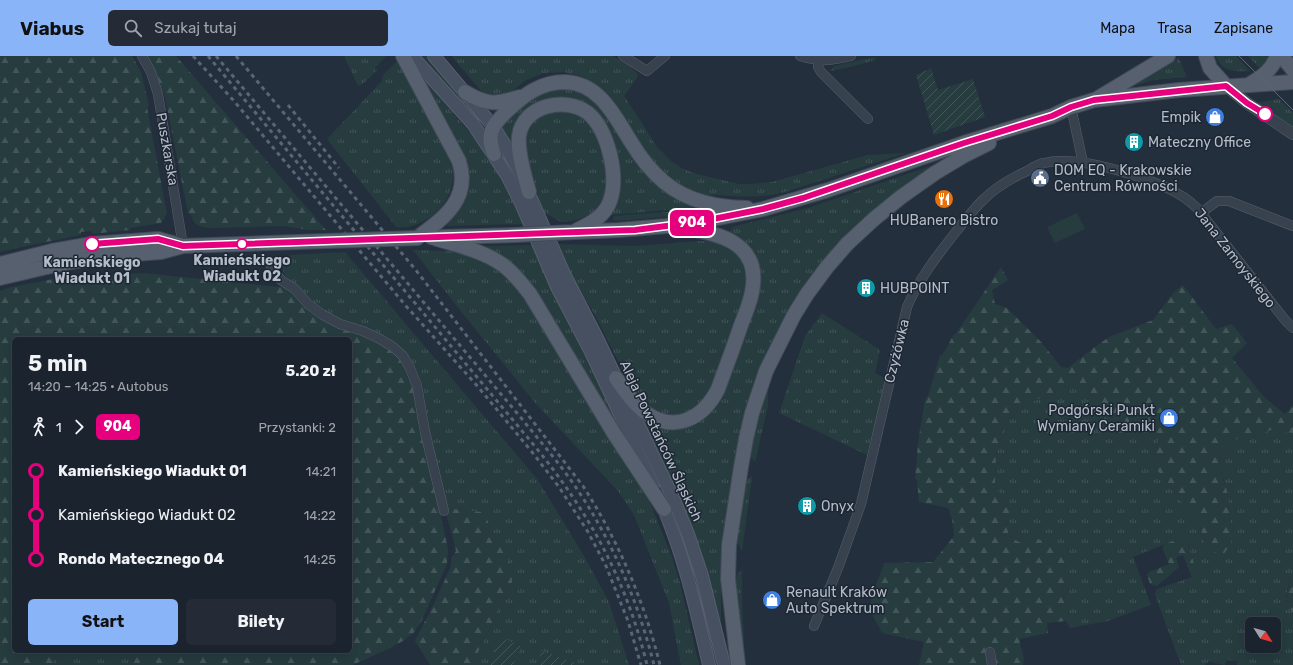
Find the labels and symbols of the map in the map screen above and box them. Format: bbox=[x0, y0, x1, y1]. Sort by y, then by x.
shop icon: Empik bbox=[1204, 106, 1226, 128]
unlabelled marker bbox=[1257, 106, 1273, 122]
place label: Empik bbox=[1161, 109, 1202, 126]
street label: Puszkarska bbox=[152, 111, 182, 187]
building icon: Mateczny Office bbox=[1123, 131, 1145, 153]
place label: Mateczny Office bbox=[1148, 134, 1251, 151]
place label: DOM EQ - Krakowskie Centrum Równości bbox=[1054, 162, 1192, 195]
public building icon: DOM EQ - Krakowskie Centrum Równości bbox=[1029, 167, 1051, 189]
restaurant icon: HUBanero Bistro bbox=[933, 188, 955, 210]
street label: Jana Zamoyskiego bbox=[1191, 205, 1279, 311]
line badge: 904 bbox=[669, 210, 715, 236]
place label: HUBanero Bistro bbox=[890, 212, 998, 229]
marker: Kamieńskiego Wiadukt 01 bbox=[84, 236, 100, 252]
marker: Kamieńskiego Wiadukt 02 bbox=[236, 238, 248, 250]
place label: Kamieńskiego Wiadukt 02 bbox=[193, 252, 291, 285]
place label: Kamieńskiego Wiadukt 01 bbox=[43, 254, 141, 287]
building icon: HUBPOINT bbox=[855, 277, 877, 299]
place label: HUBPOINT bbox=[880, 280, 949, 297]
street label: Czyżówka bbox=[881, 317, 913, 385]
street label: Aleja Powstańców Śląskich bbox=[616, 357, 707, 524]
place label: Podgórski Punkt Wymiany Ceramiki bbox=[1037, 402, 1156, 435]
shop icon: Podgórski Punkt Wymiany Ceramiki bbox=[1158, 407, 1180, 429]
building icon: Onyx bbox=[796, 495, 818, 517]
place label: Onyx bbox=[821, 498, 854, 515]
place label: Renault Kraków Auto Spektrum bbox=[786, 584, 887, 617]
shop icon: Renault Kraków Auto Spektrum bbox=[761, 589, 783, 611]
north arrow bbox=[1245, 617, 1281, 653]

